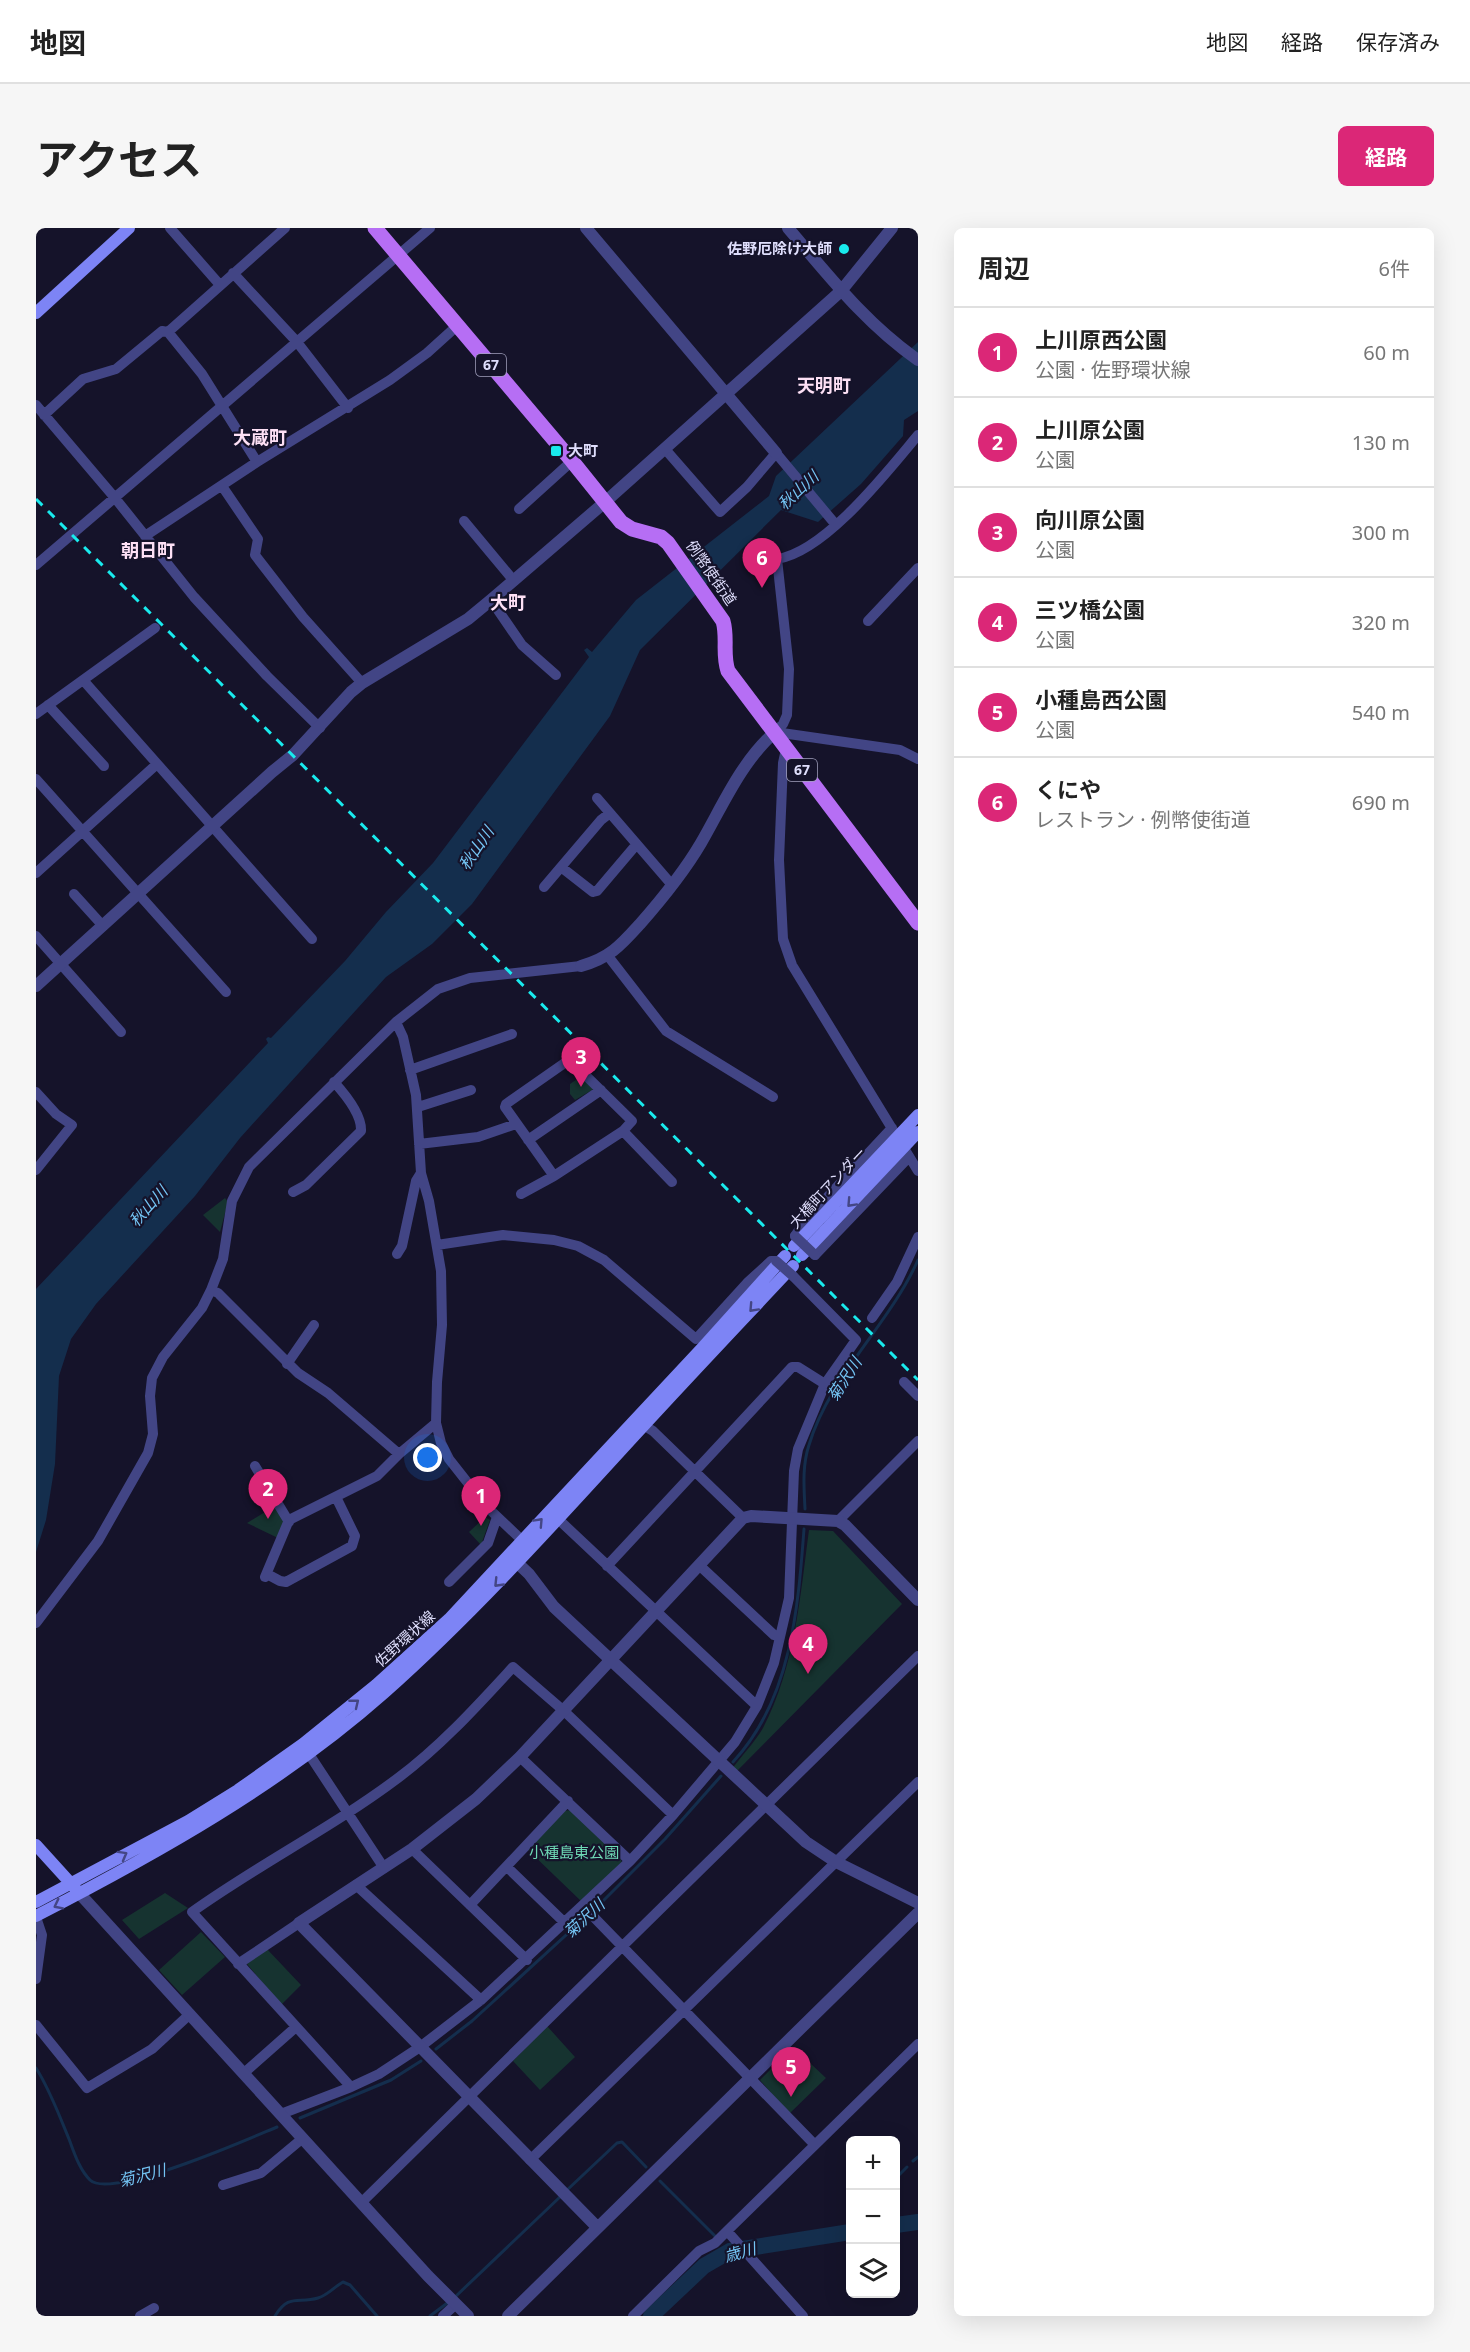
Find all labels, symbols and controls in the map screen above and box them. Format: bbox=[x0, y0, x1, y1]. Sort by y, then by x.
text: 地図 bbox=[30, 23, 86, 61]
text: 地図 bbox=[1206, 28, 1248, 56]
text: 経路 bbox=[1281, 28, 1323, 56]
text: 保存済み bbox=[1356, 28, 1440, 56]
button: 経路 bbox=[1338, 126, 1434, 186]
text: アクセス bbox=[36, 130, 202, 187]
place label: 佐野厄除け大師 bbox=[727, 238, 832, 258]
marker: 佐野厄除け大師 bbox=[837, 242, 851, 256]
text: 周辺 bbox=[978, 250, 1030, 286]
text: 6件 bbox=[1379, 255, 1410, 282]
text: 上川原西公園 bbox=[1035, 324, 1167, 354]
text: 1 bbox=[992, 339, 1003, 366]
text: 60 m bbox=[1363, 339, 1410, 366]
road number: 67 bbox=[476, 354, 506, 376]
text: 公園 · 佐野環状線 bbox=[1035, 356, 1191, 383]
district label: 天明町 bbox=[797, 373, 851, 397]
text: 上川原公園 bbox=[1035, 414, 1145, 444]
district label: 大蔵町 bbox=[233, 425, 287, 449]
text: 2 bbox=[992, 429, 1003, 456]
text: 130 m bbox=[1352, 429, 1410, 456]
place label: 大町 bbox=[568, 440, 598, 460]
marker: 大町 bbox=[549, 444, 563, 458]
text: 公園 bbox=[1035, 446, 1075, 473]
water label: 秋山川 bbox=[773, 464, 825, 514]
text: 向川原公園 bbox=[1035, 504, 1145, 534]
text: 3 bbox=[992, 519, 1003, 546]
text: 300 m bbox=[1352, 519, 1410, 546]
street label: 例幣使街道 bbox=[682, 536, 742, 609]
text: 公園 bbox=[1035, 536, 1075, 563]
district label: 朝日町 bbox=[121, 538, 175, 562]
pin: 6 bbox=[742, 538, 782, 588]
district label: 大町 bbox=[490, 590, 526, 614]
text: 三ツ橋公園 bbox=[1035, 594, 1145, 624]
text: 4 bbox=[992, 609, 1003, 636]
text: 320 m bbox=[1352, 609, 1410, 636]
text: 公園 bbox=[1035, 626, 1075, 653]
text: 小種島西公園 bbox=[1035, 684, 1167, 714]
text: 5 bbox=[992, 699, 1003, 726]
text: 540 m bbox=[1352, 699, 1410, 726]
text: 公園 bbox=[1035, 716, 1075, 743]
road number: 67 bbox=[787, 759, 817, 781]
text: くにや bbox=[1035, 774, 1101, 804]
text: 6 bbox=[992, 789, 1003, 816]
text: 690 m bbox=[1352, 789, 1410, 816]
text: レストラン · 例幣使街道 bbox=[1035, 806, 1251, 833]
water label: 秋山川 bbox=[453, 820, 500, 874]
pin: 3 bbox=[562, 1038, 600, 1087]
street label: 大橋町アンダー bbox=[784, 1142, 870, 1232]
water label: 秋山川 bbox=[124, 1179, 174, 1231]
one-way arrow bbox=[847, 1197, 858, 1207]
one-way arrow bbox=[749, 1302, 760, 1312]
water label: 菊沢川 bbox=[822, 1351, 867, 1405]
your location bbox=[413, 1443, 442, 1472]
pin: 2 bbox=[248, 1470, 288, 1519]
pin: 1 bbox=[462, 1476, 500, 1526]
one-way arrow bbox=[532, 1519, 543, 1530]
one-way arrow bbox=[494, 1576, 505, 1586]
street label: 佐野環状線 bbox=[370, 1606, 439, 1671]
pin: 4 bbox=[788, 1624, 828, 1674]
one-way arrow bbox=[348, 1699, 359, 1710]
park label: 小種島東公園 bbox=[529, 1842, 619, 1862]
one-way arrow bbox=[116, 1851, 127, 1862]
water label: 菊沢川 bbox=[559, 1892, 611, 1942]
one-way arrow bbox=[54, 1898, 64, 1909]
pin: 5 bbox=[772, 2048, 810, 2097]
map controls bbox=[846, 2136, 900, 2298]
button: + bbox=[846, 2136, 900, 2190]
water label: 菊沢川 bbox=[116, 2158, 170, 2191]
button: − bbox=[846, 2190, 900, 2244]
water label: 歳川 bbox=[722, 2237, 760, 2267]
button: layers bbox=[846, 2244, 900, 2298]

